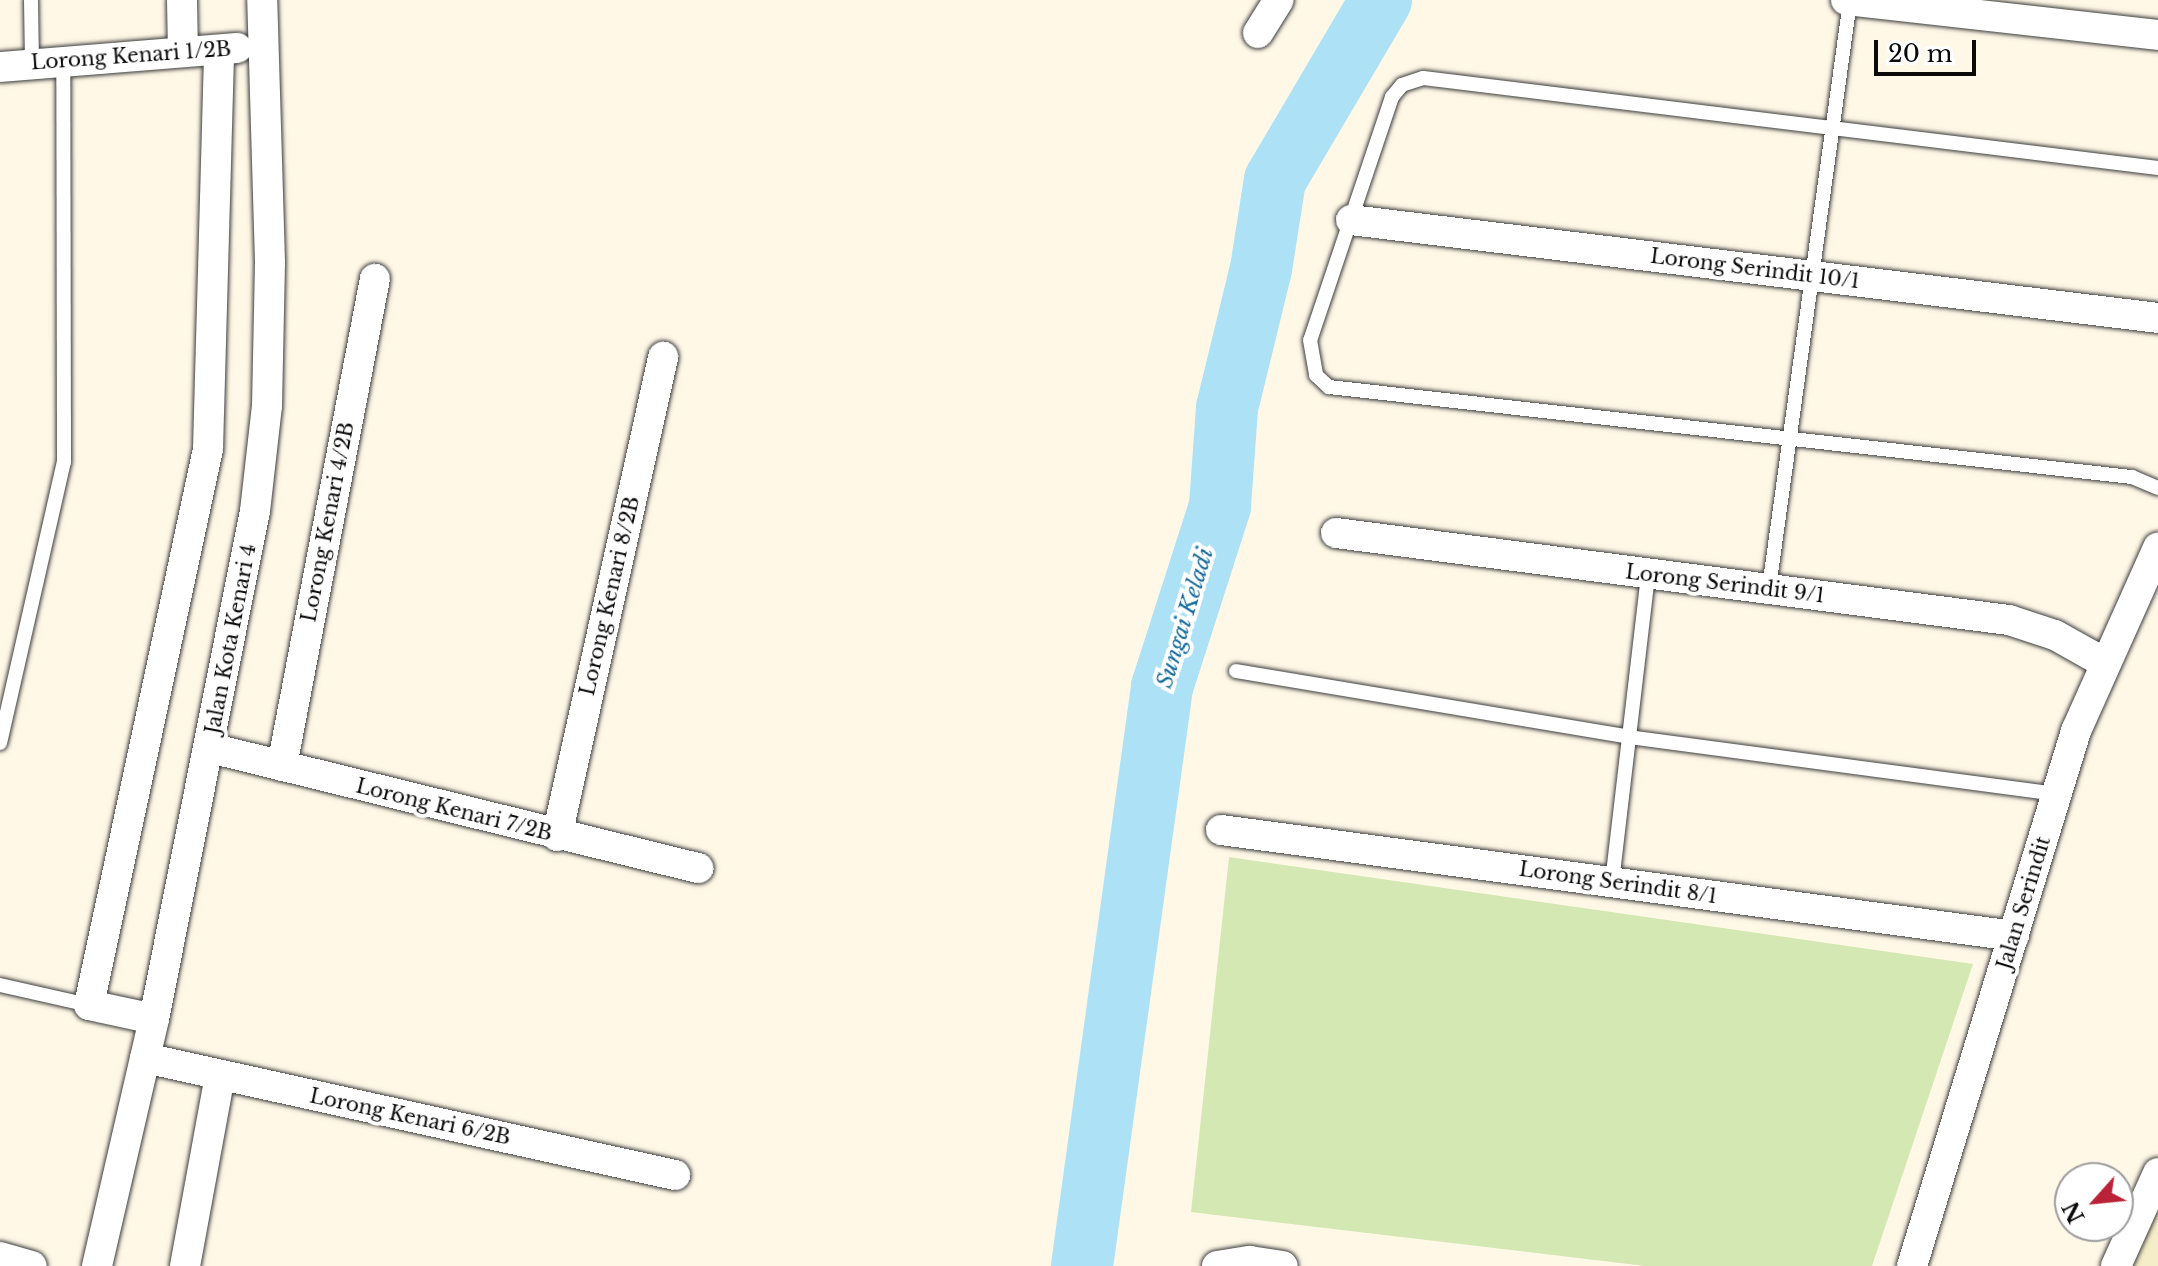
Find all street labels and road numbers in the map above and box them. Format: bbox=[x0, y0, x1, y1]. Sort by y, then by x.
street label: Lorong Kenari 1/2B bbox=[30, 37, 232, 75]
street label: Lorong Serindit 10/1 bbox=[1649, 244, 1861, 294]
street label: Lorong Kenari 4/2B bbox=[297, 420, 359, 624]
street label: Lorong Kenari 8/2B bbox=[575, 494, 645, 698]
street label: Jalan Kota Kenari 4 bbox=[201, 542, 261, 736]
street label: Lorong Serindit 9/1 bbox=[1624, 560, 1826, 608]
street label: Lorong Kenari 7/2B bbox=[353, 774, 555, 846]
street label: Jalan Serindit bbox=[1992, 834, 2056, 972]
street label: Lorong Serindit 8/1 bbox=[1517, 857, 1719, 909]
street label: Lorong Kenari 6/2B bbox=[307, 1084, 513, 1150]

